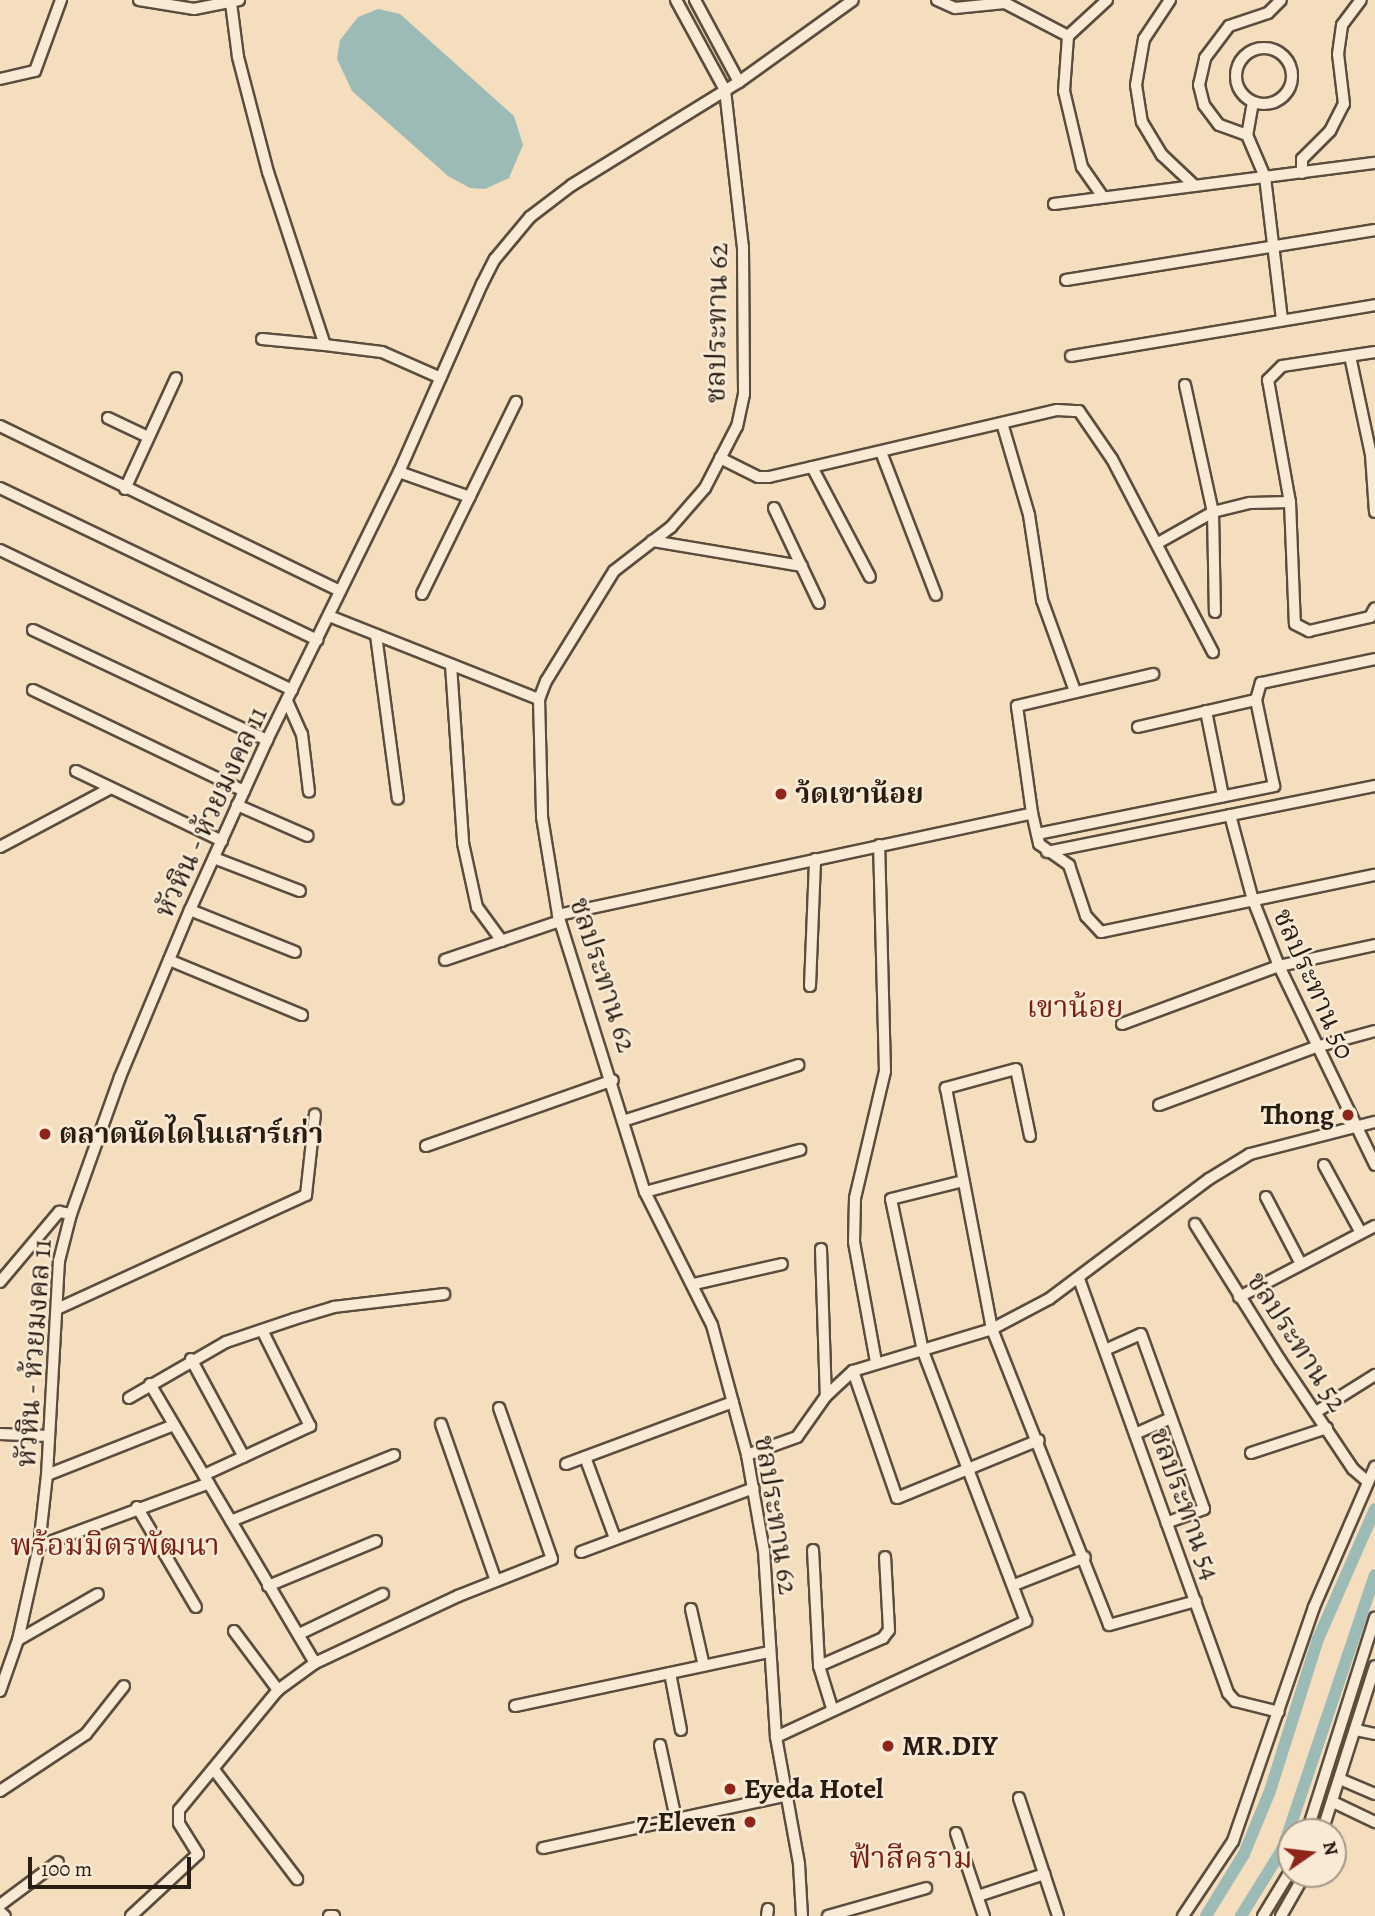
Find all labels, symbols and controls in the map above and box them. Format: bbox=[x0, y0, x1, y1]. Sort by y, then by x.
street label: ชลประทาน 62 bbox=[699, 242, 735, 404]
street label: หัวหิน - ห้วยมงคล 11 bbox=[147, 701, 275, 923]
place label: ว้ดเขาน้อย bbox=[795, 777, 924, 811]
marker: ว้ดเขาน้อย bbox=[773, 786, 789, 802]
street label: ชลประทาน 62 bbox=[562, 894, 644, 1056]
street label: ชลประทาน 50 bbox=[1266, 904, 1362, 1064]
district label: เขาน้อย bbox=[1026, 989, 1124, 1025]
place label: Thong bbox=[1261, 1098, 1334, 1132]
marker: Thong bbox=[1340, 1107, 1356, 1123]
place label: ตลาดนัดไดโนเสาร์เก่า bbox=[59, 1117, 323, 1151]
marker: ตลาดนัดไดโนเสาร์เก่า bbox=[37, 1126, 53, 1142]
street label: หัวหิน - ห้วยมงคล 11 bbox=[9, 1237, 59, 1469]
street label: ชลประทาน 52 bbox=[1239, 1266, 1355, 1418]
street label: ชลประทาน 54 bbox=[1142, 1424, 1228, 1584]
street label: ชลประทาน 62 bbox=[747, 1433, 805, 1597]
district label: พร้อมมิตรพัฒนา bbox=[10, 1527, 220, 1563]
place label: MR.DIY bbox=[902, 1729, 998, 1763]
marker: MR.DIY bbox=[880, 1738, 896, 1754]
place label: Eyeda Hotel bbox=[744, 1772, 883, 1806]
marker: Eyeda Hotel bbox=[722, 1781, 738, 1797]
place label: 7-Eleven bbox=[636, 1805, 736, 1839]
marker: 7-Eleven bbox=[742, 1814, 758, 1830]
north arrow bbox=[1277, 1818, 1347, 1888]
text: N bbox=[1316, 1839, 1345, 1858]
district label: ฟ้าสีคราม bbox=[849, 1840, 973, 1876]
scale bar bbox=[32, 1842, 194, 1886]
text: 100 m bbox=[41, 1855, 92, 1883]

